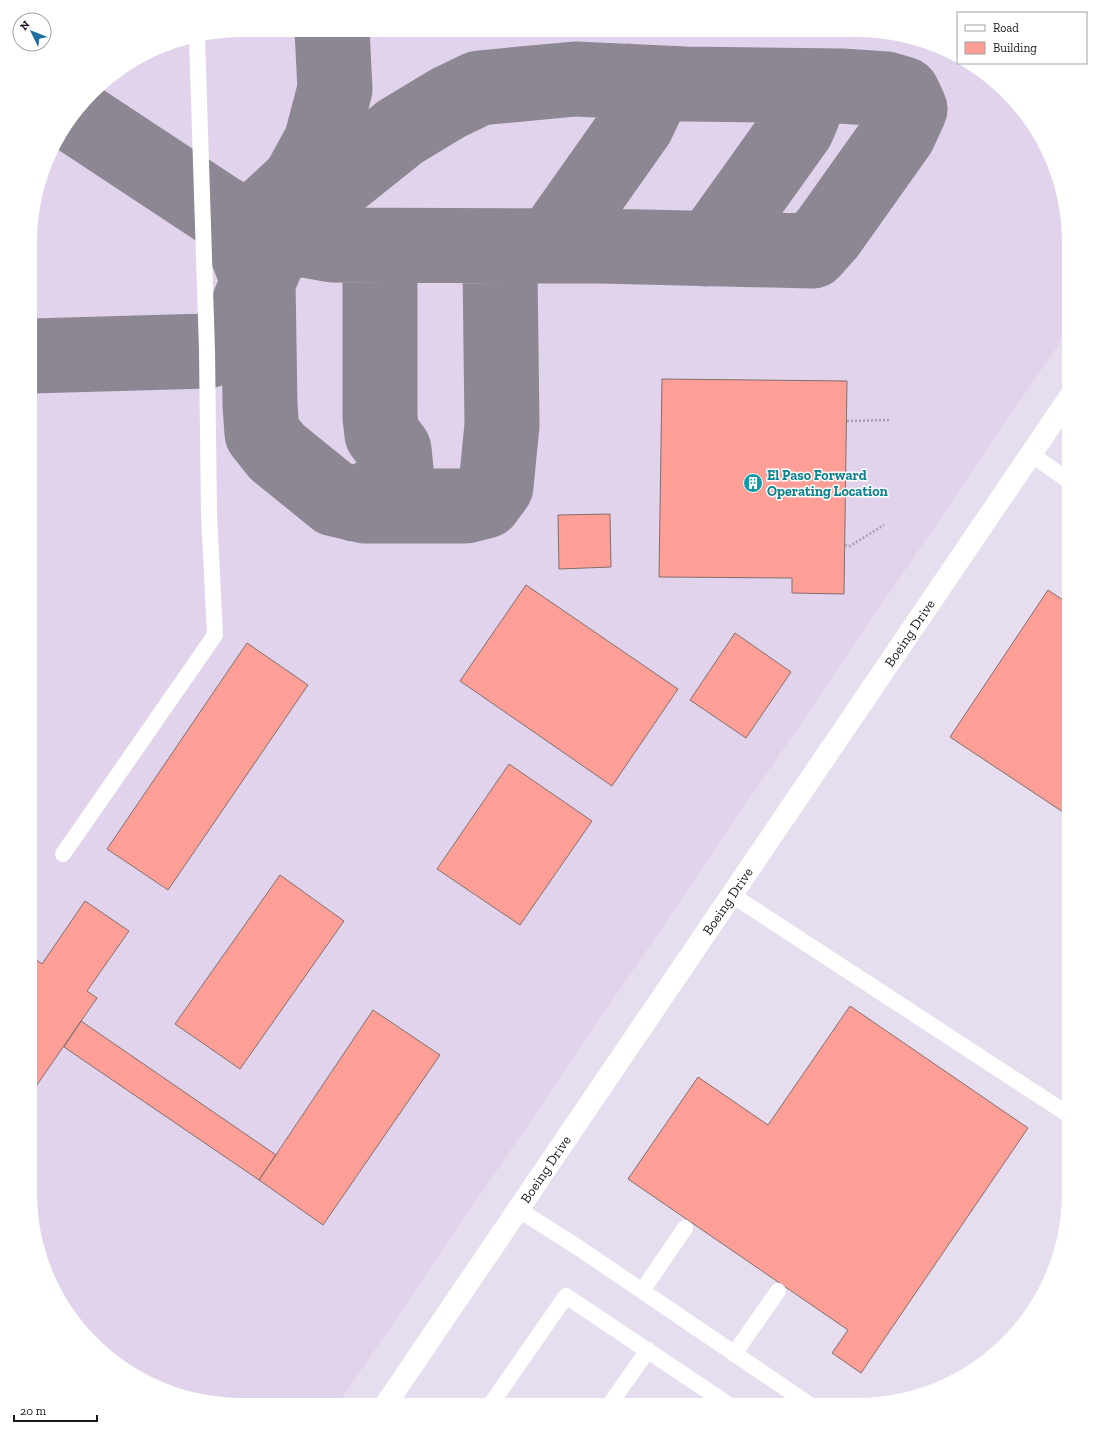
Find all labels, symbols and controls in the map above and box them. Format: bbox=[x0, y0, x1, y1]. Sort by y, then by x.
north arrow bbox=[12, 12, 52, 52]
legend bbox=[957, 12, 1087, 64]
text: N bbox=[17, 18, 33, 33]
text: Road bbox=[993, 21, 1019, 35]
text: Building bbox=[993, 41, 1037, 55]
place label: El Paso Forward Operating Location bbox=[767, 467, 889, 500]
building icon: El Paso Forward Operating Location bbox=[742, 472, 764, 494]
street label: Boeing Drive bbox=[881, 596, 939, 670]
street label: Boeing Drive bbox=[699, 864, 757, 938]
street label: Boeing Drive bbox=[517, 1132, 575, 1206]
scale bar bbox=[14, 1397, 97, 1423]
text: 20 m bbox=[20, 1404, 47, 1418]

